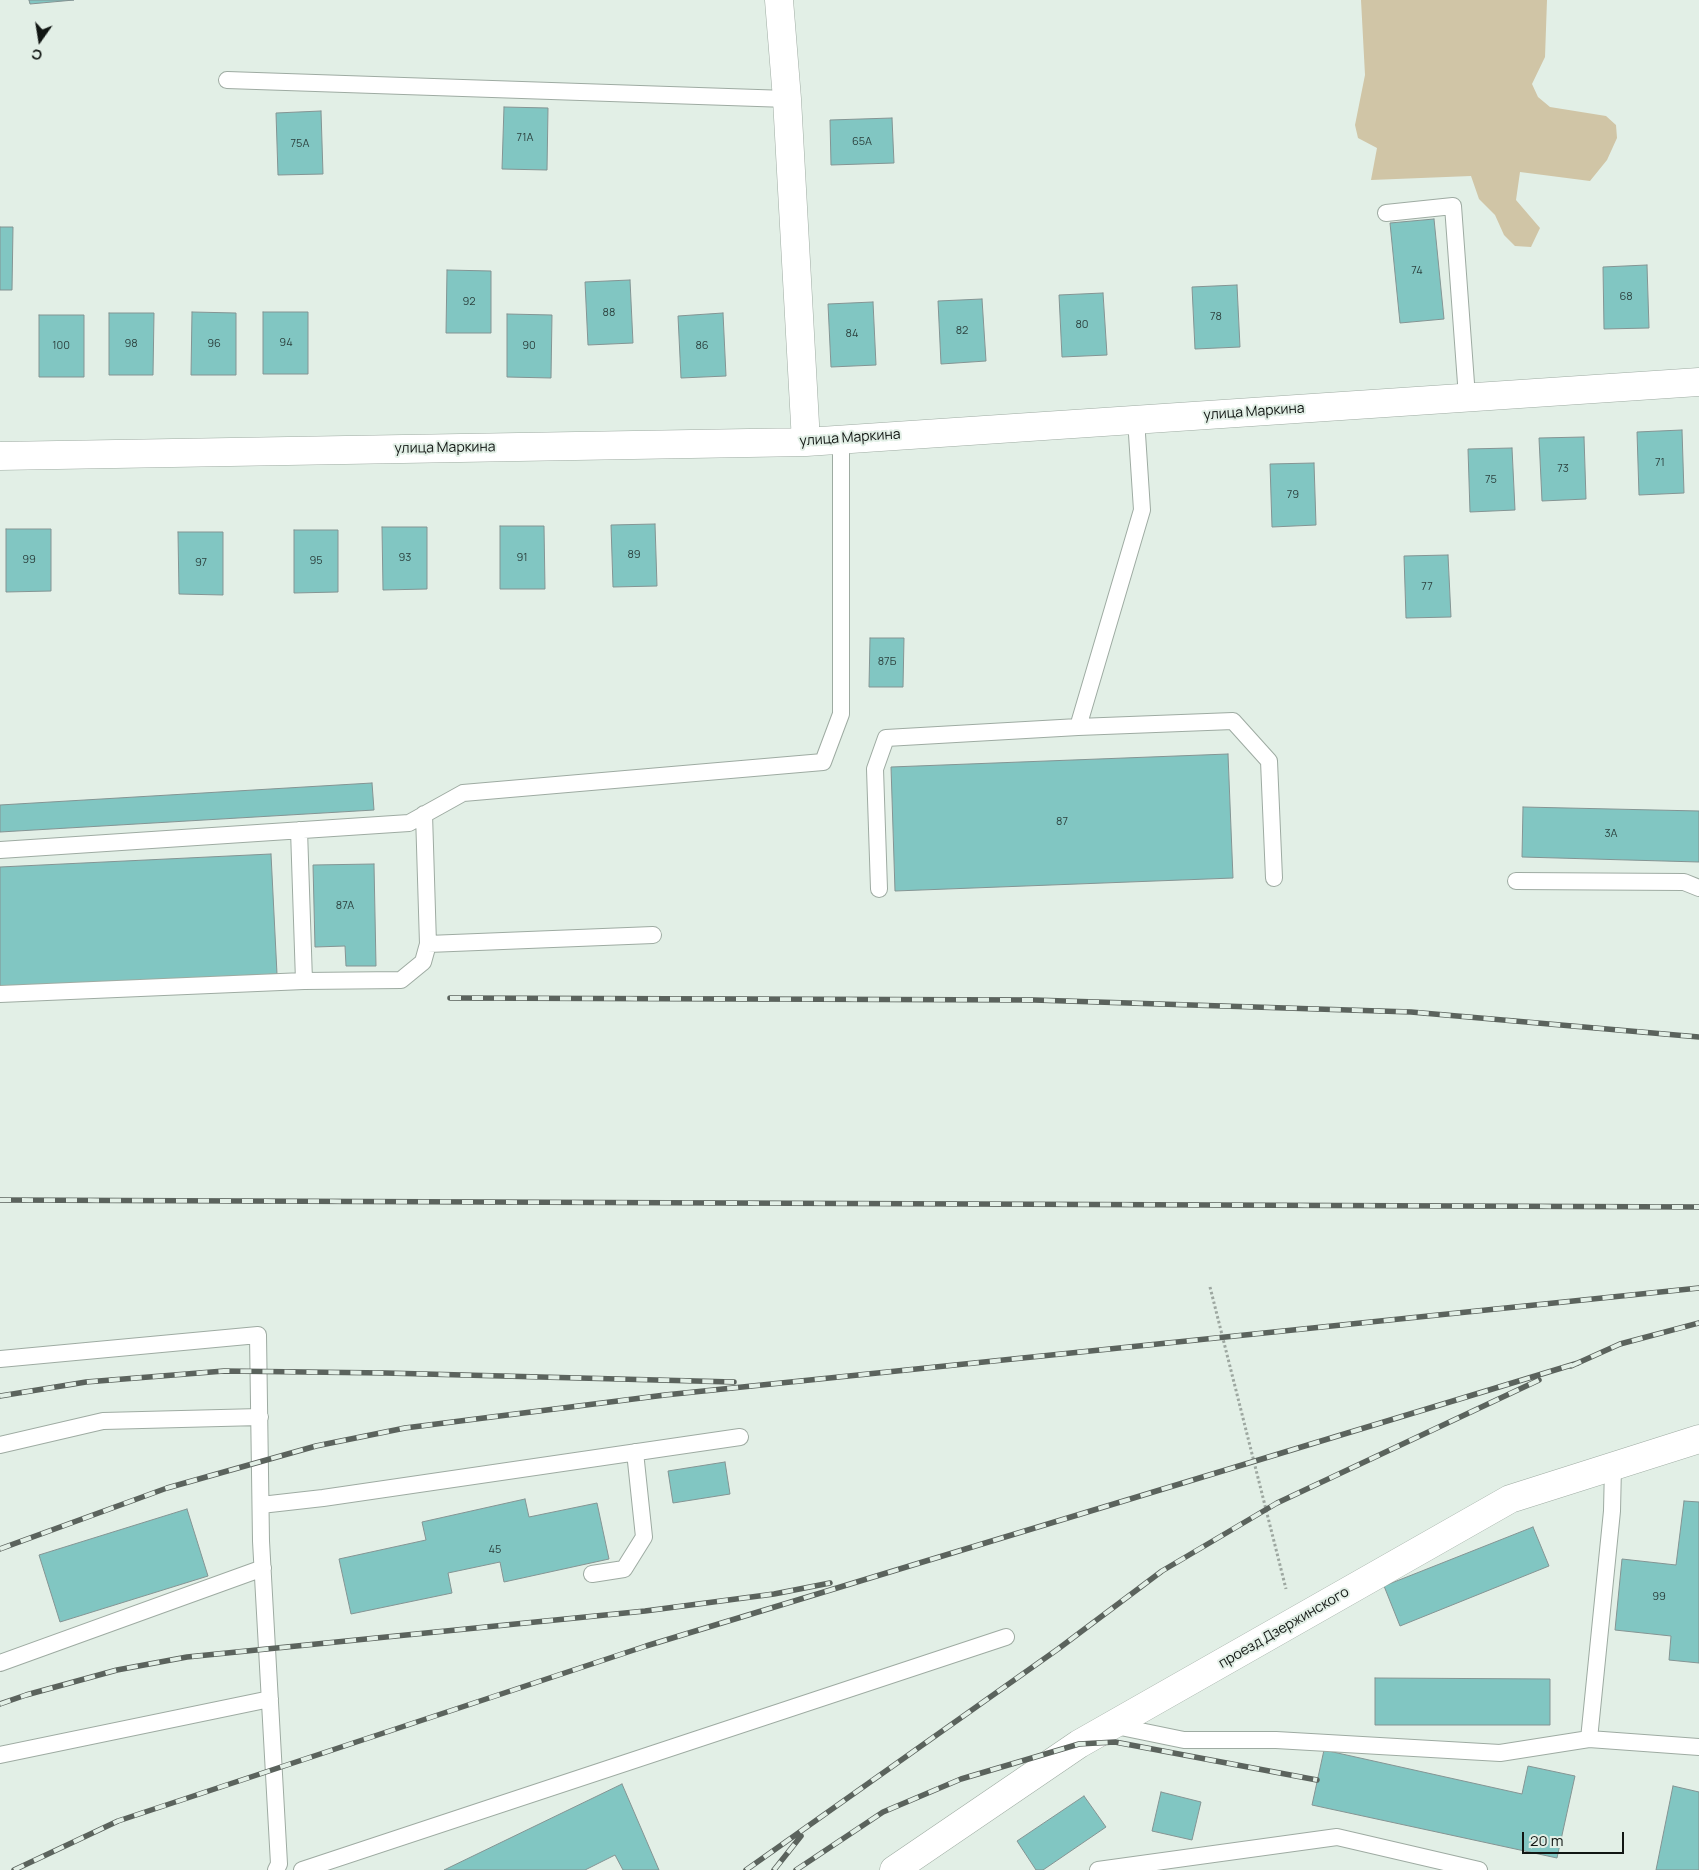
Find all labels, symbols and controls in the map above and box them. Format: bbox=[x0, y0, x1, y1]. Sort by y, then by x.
north arrow bbox=[15, 15, 65, 65]
text: С bbox=[29, 45, 44, 66]
house number: 71А bbox=[517, 131, 533, 145]
house number: 65А bbox=[852, 135, 872, 149]
house number: 75А bbox=[291, 137, 309, 151]
house number: 74 bbox=[1411, 264, 1423, 278]
house number: 68 bbox=[1619, 290, 1633, 304]
house number: 92 bbox=[462, 295, 476, 309]
house number: 88 bbox=[603, 306, 615, 320]
house number: 78 bbox=[1210, 310, 1222, 324]
house number: 80 bbox=[1075, 318, 1089, 332]
house number: 82 bbox=[956, 324, 968, 338]
house number: 84 bbox=[846, 327, 858, 341]
house number: 94 bbox=[279, 336, 293, 350]
house number: 98 bbox=[124, 337, 138, 351]
house number: 96 bbox=[207, 337, 221, 351]
house number: 100 bbox=[52, 339, 70, 353]
house number: 90 bbox=[522, 339, 536, 353]
house number: 86 bbox=[695, 339, 709, 353]
street label: улица Маркина bbox=[1203, 400, 1305, 424]
street label: улица Маркина bbox=[799, 426, 901, 450]
street label: улица Маркина bbox=[394, 439, 496, 457]
house number: 71 bbox=[1655, 456, 1665, 470]
house number: 73 bbox=[1557, 462, 1569, 476]
house number: 75 bbox=[1485, 473, 1497, 487]
house number: 79 bbox=[1287, 488, 1299, 502]
house number: 89 bbox=[627, 548, 641, 562]
house number: 93 bbox=[399, 551, 411, 565]
house number: 91 bbox=[516, 551, 528, 565]
house number: 99 bbox=[22, 553, 36, 567]
house number: 95 bbox=[309, 554, 323, 568]
house number: 97 bbox=[195, 556, 207, 570]
house number: 77 bbox=[1421, 580, 1433, 594]
house number: 87Б bbox=[878, 655, 896, 669]
house number: 87 bbox=[1056, 815, 1068, 829]
house number: 3А bbox=[1604, 827, 1618, 841]
house number: 87А bbox=[336, 899, 354, 913]
house number: 45 bbox=[489, 1543, 501, 1557]
street label: проезд Дзержинского bbox=[1216, 1584, 1352, 1672]
house number: 99 bbox=[1652, 1590, 1666, 1604]
scale bar bbox=[1524, 1822, 1626, 1854]
text: 20 m bbox=[1530, 1830, 1563, 1851]

